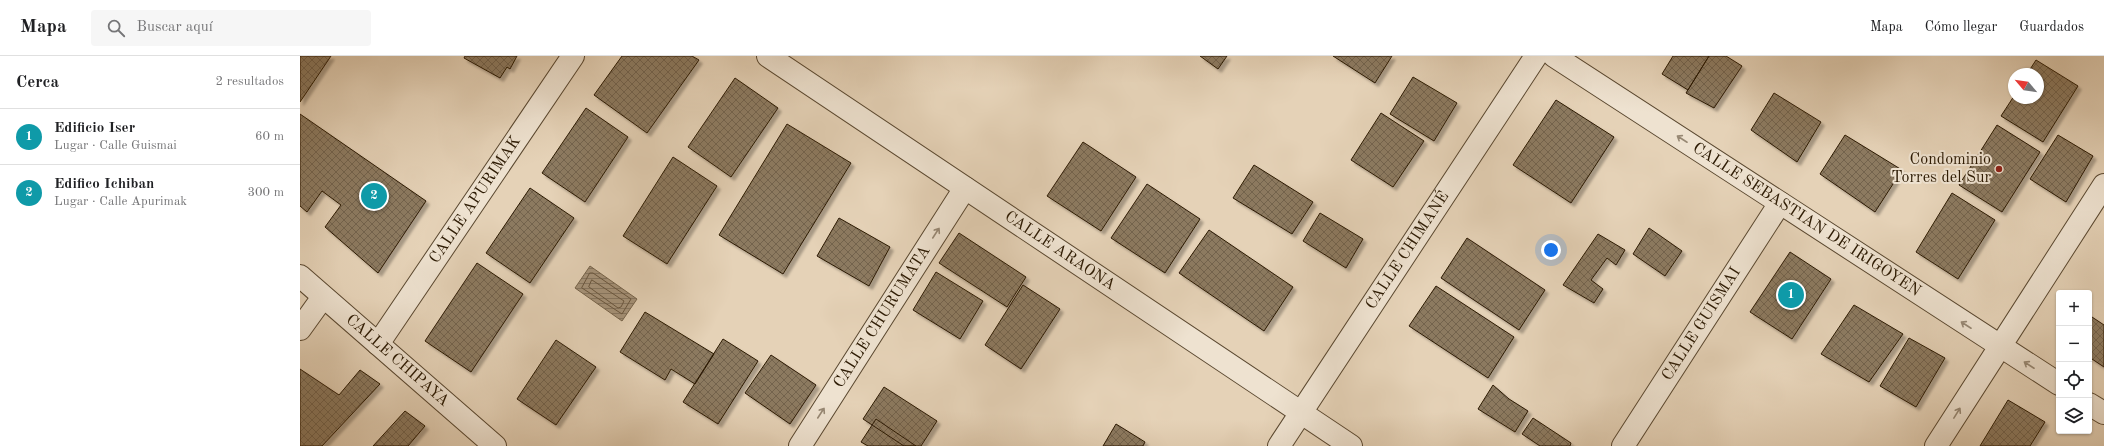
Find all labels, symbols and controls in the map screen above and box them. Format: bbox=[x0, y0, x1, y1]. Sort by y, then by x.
search box bbox=[91, 10, 371, 46]
icon: search bbox=[105, 17, 127, 39]
text: Mapa bbox=[20, 18, 67, 37]
text: Buscar aquí bbox=[137, 20, 213, 35]
text: Mapa bbox=[1870, 20, 1903, 34]
text: Cómo llegar bbox=[1925, 20, 1997, 34]
text: Guardados bbox=[2019, 20, 2084, 34]
north arrow bbox=[2008, 68, 2044, 104]
text: Cerca bbox=[16, 74, 59, 91]
text: 2 resultados bbox=[216, 75, 284, 88]
text: Edificio Iser bbox=[54, 121, 135, 136]
text: 1 bbox=[25, 130, 33, 143]
text: 60 m bbox=[255, 130, 284, 143]
street label: CALLE APURIMAK bbox=[427, 133, 524, 266]
one-way arrow bbox=[1676, 135, 1687, 143]
text: Lugar · Calle Guismai bbox=[54, 139, 177, 152]
street label: CALLE SEBASTIAN DE IRIGOYEN bbox=[1690, 140, 1923, 300]
place label: Condominio Torres del Sur bbox=[1891, 152, 1991, 186]
marker: Condominio Torres del Sur bbox=[1994, 164, 2004, 174]
text: Edifico Ichiban bbox=[54, 177, 154, 192]
pin: 2 bbox=[361, 181, 387, 211]
text: 2 bbox=[25, 186, 33, 199]
text: 300 m bbox=[247, 186, 284, 199]
street label: CALLE CHIMANÉ bbox=[1363, 186, 1452, 313]
text: Lugar · Calle Apurimak bbox=[54, 195, 187, 208]
street label: CALLE ARAONA bbox=[1001, 208, 1118, 294]
one-way arrow bbox=[932, 228, 940, 239]
your location bbox=[1541, 240, 1561, 260]
street label: CALLE CHURUMATA bbox=[831, 243, 934, 391]
street label: CALLE GUISMAI bbox=[1659, 265, 1744, 384]
pin: 1 bbox=[1778, 280, 1804, 310]
map controls bbox=[2056, 290, 2092, 434]
button: + bbox=[2056, 290, 2092, 326]
street label: CALLE CHIPAYA bbox=[343, 312, 452, 410]
one-way arrow bbox=[1961, 320, 1972, 329]
button: − bbox=[2056, 326, 2092, 362]
one-way arrow bbox=[2024, 361, 2035, 369]
button: locate bbox=[2056, 362, 2092, 398]
button: layers bbox=[2056, 398, 2092, 434]
one-way arrow bbox=[1953, 407, 1961, 419]
one-way arrow bbox=[817, 408, 825, 419]

